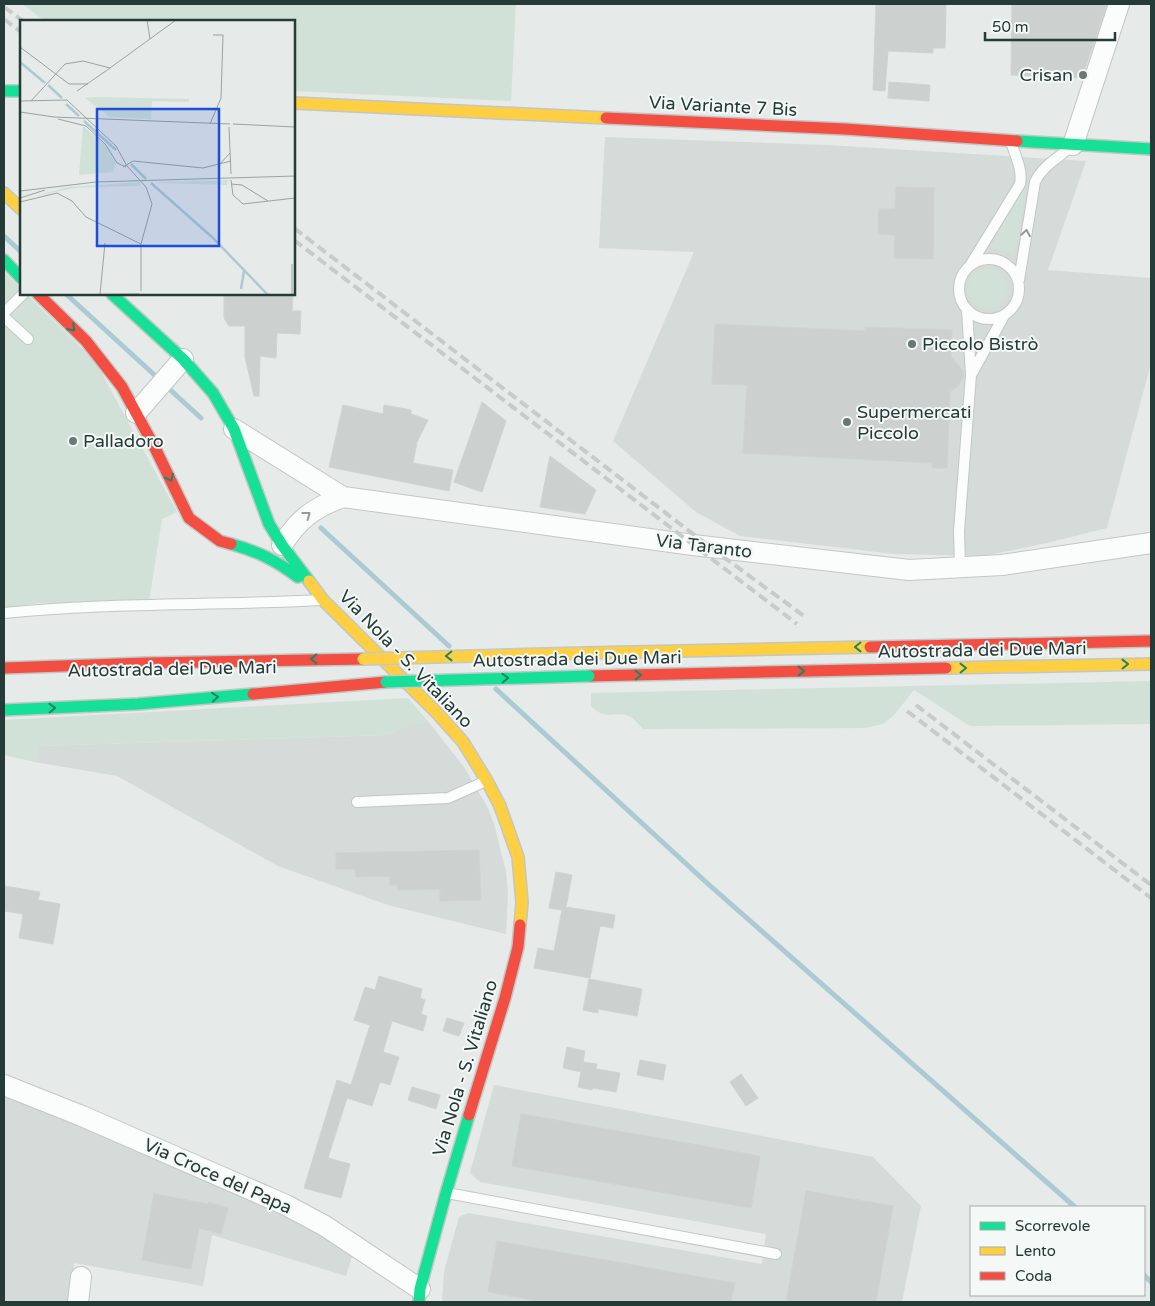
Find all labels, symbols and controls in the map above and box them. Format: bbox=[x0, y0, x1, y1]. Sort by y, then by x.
scale bar bbox=[985, 10, 1115, 42]
text: 50 m bbox=[992, 18, 1029, 36]
inset map bbox=[20, 20, 295, 295]
place label: Crisan bbox=[1020, 64, 1073, 86]
marker: Crisan bbox=[1077, 69, 1089, 81]
street label: Via Variante 7 Bis bbox=[648, 91, 798, 121]
one-way arrow bbox=[1021, 229, 1031, 238]
one-way arrow bbox=[67, 322, 76, 331]
place label: Piccolo Bistrò bbox=[922, 333, 1038, 355]
marker: Piccolo Bistrò bbox=[906, 338, 918, 350]
place label: Supermercati Piccolo bbox=[857, 401, 972, 444]
marker: Supermercati Piccolo bbox=[841, 416, 853, 428]
place label: Palladoro bbox=[83, 430, 164, 452]
marker: Palladoro bbox=[67, 435, 79, 447]
one-way arrow bbox=[164, 473, 174, 482]
one-way arrow bbox=[302, 512, 311, 521]
street label: Via Taranto bbox=[655, 529, 753, 563]
street label: Via Nola - S. Vitaliano bbox=[334, 585, 478, 733]
street label: Autostrada dei Due Mari bbox=[877, 637, 1087, 663]
one-way arrow bbox=[853, 642, 861, 652]
street label: Autostrada dei Due Mari bbox=[472, 646, 682, 672]
one-way arrow bbox=[444, 651, 452, 662]
one-way arrow bbox=[310, 654, 318, 665]
street label: Autostrada dei Due Mari bbox=[67, 656, 277, 682]
one-way arrow bbox=[1122, 659, 1130, 669]
one-way arrow bbox=[960, 663, 967, 673]
one-way arrow bbox=[797, 666, 805, 677]
one-way arrow bbox=[634, 670, 642, 680]
one-way arrow bbox=[501, 673, 509, 684]
one-way arrow bbox=[211, 692, 219, 703]
one-way arrow bbox=[49, 703, 57, 713]
street label: Via Nola - S. Vitaliano bbox=[428, 977, 502, 1159]
street label: Via Croce del Papa bbox=[141, 1133, 295, 1219]
legend bbox=[970, 1206, 1145, 1296]
text: Scorrevole bbox=[1015, 1217, 1090, 1235]
text: Lento bbox=[1015, 1242, 1056, 1260]
text: Coda bbox=[1015, 1267, 1052, 1285]

